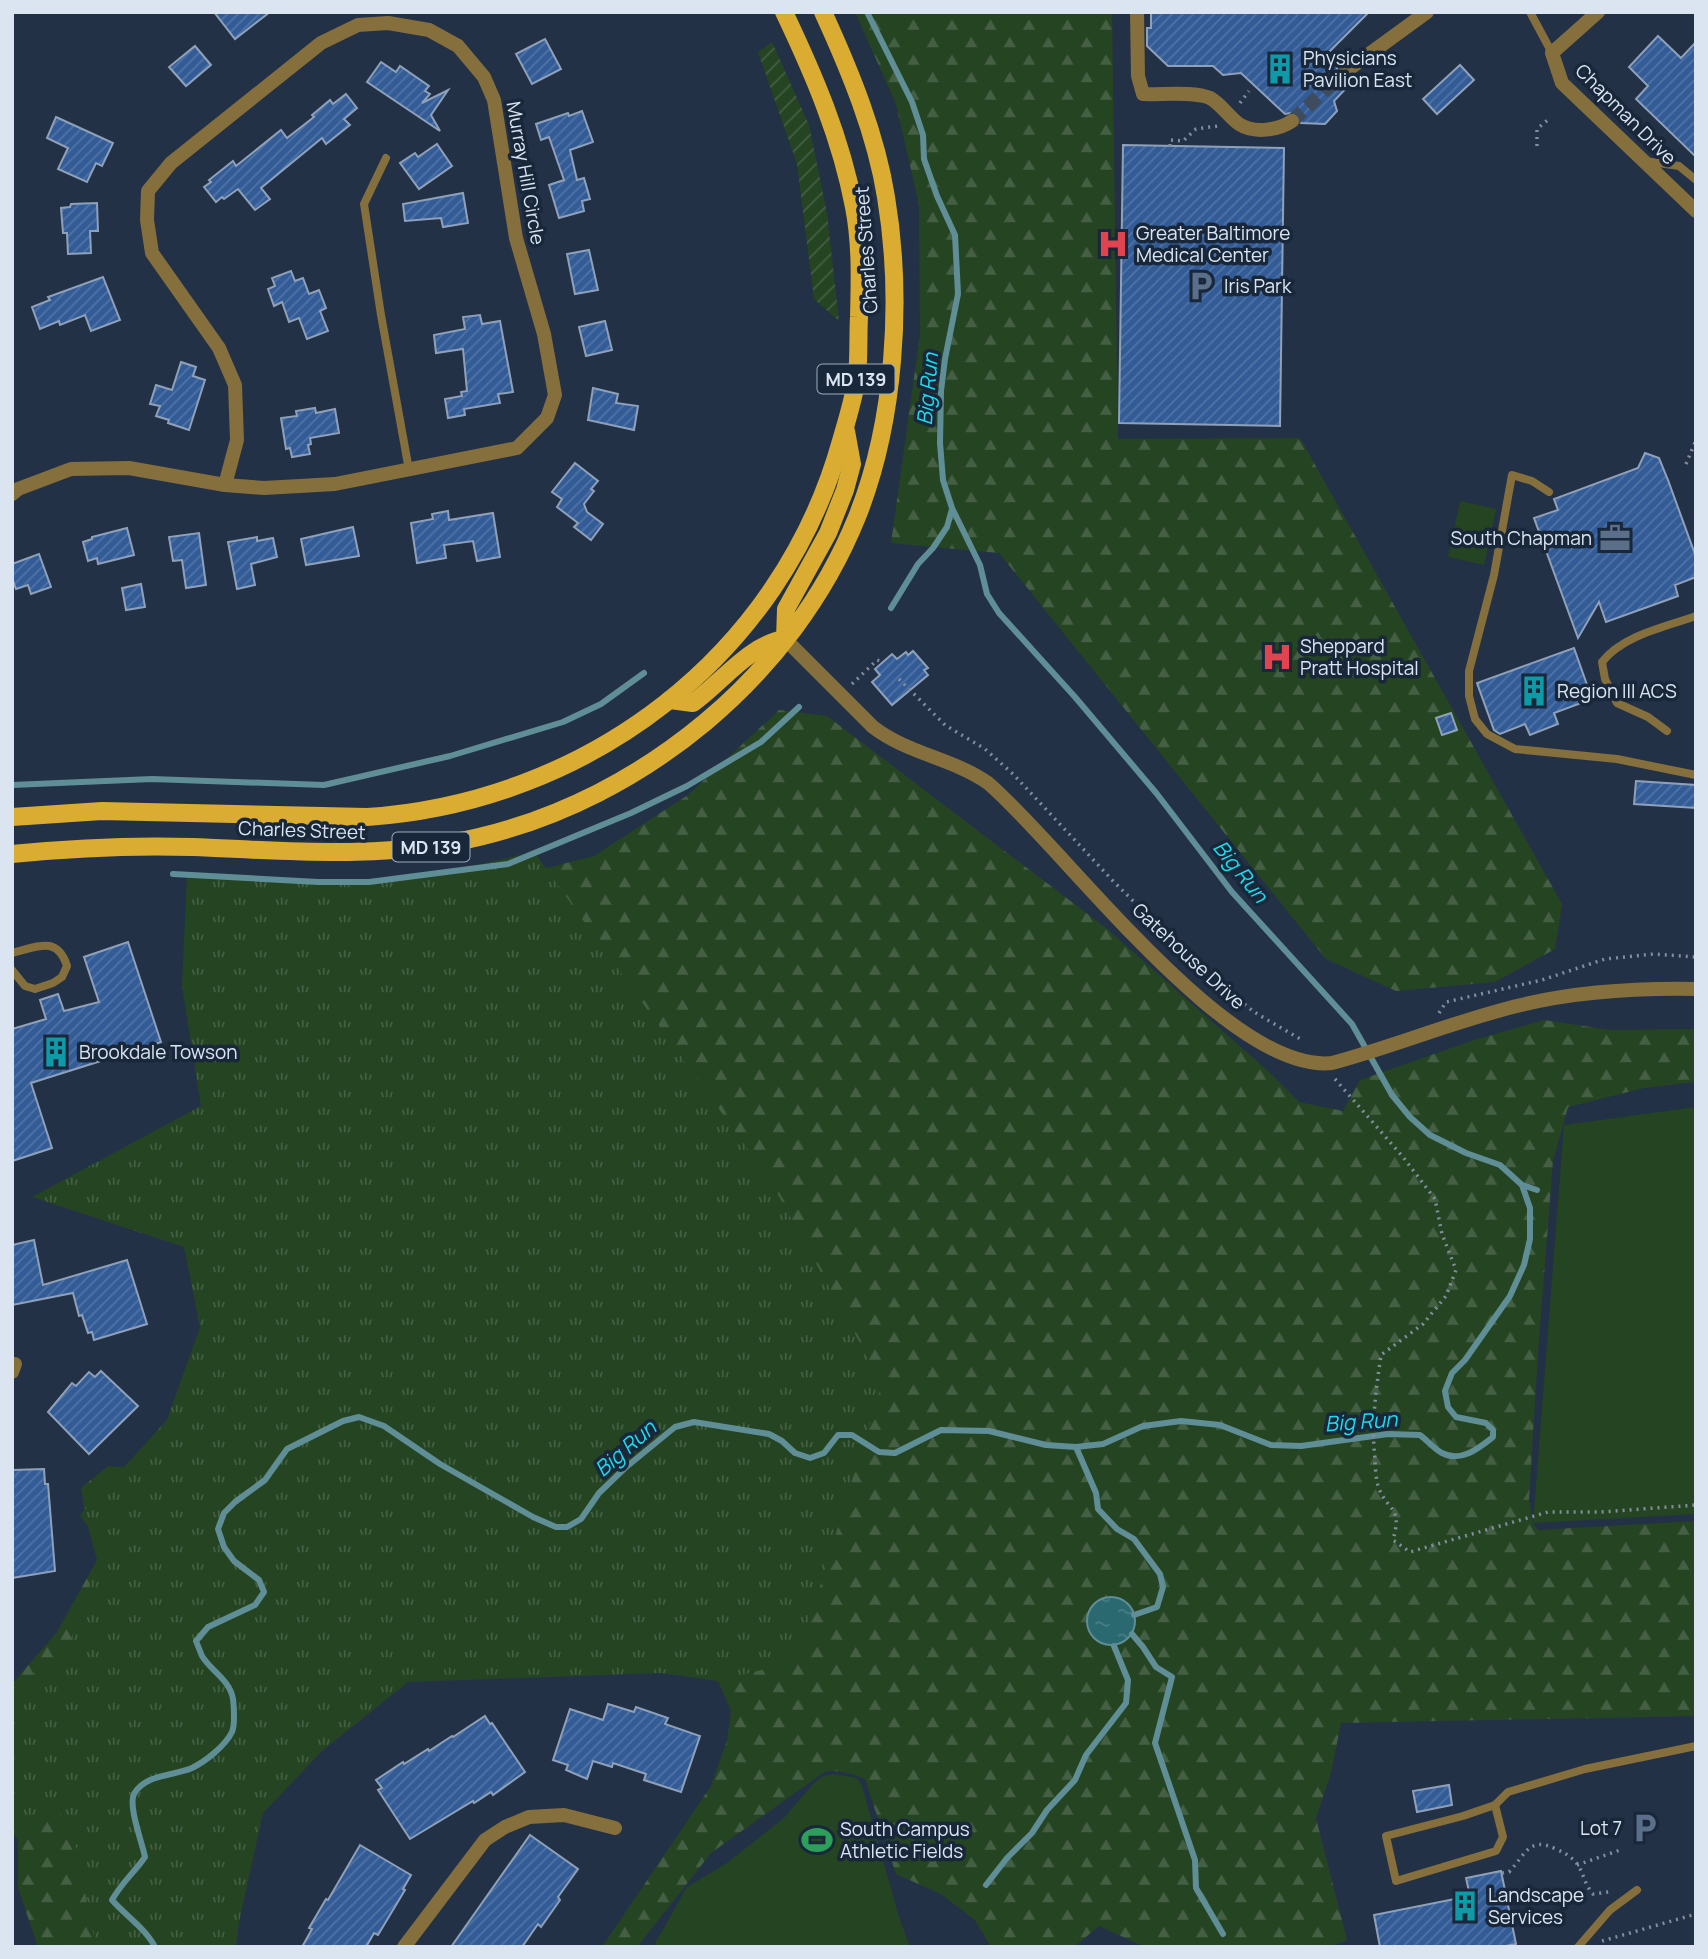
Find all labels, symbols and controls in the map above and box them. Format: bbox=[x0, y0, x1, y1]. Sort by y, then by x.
place label: Physicians Pavilion East bbox=[1303, 45, 1412, 93]
building icon: Physicians Pavilion East bbox=[1263, 52, 1297, 86]
street label: Chapman Drive bbox=[1570, 58, 1682, 170]
street label: Murray Hill Circle bbox=[501, 99, 551, 247]
street label: Charles Street bbox=[849, 186, 883, 314]
place label: Greater Baltimore Medical Center bbox=[1136, 220, 1290, 268]
hospital icon: Greater Baltimore Medical Center bbox=[1096, 227, 1130, 261]
parking icon: Iris Park bbox=[1184, 269, 1218, 303]
place label: Iris Park bbox=[1224, 273, 1292, 299]
water label: Big Run bbox=[910, 350, 944, 426]
road number: MD 139 bbox=[818, 365, 894, 394]
office icon: South Chapman bbox=[1598, 521, 1632, 555]
place label: South Chapman bbox=[1450, 525, 1592, 551]
place label: Sheppard Pratt Hospital bbox=[1300, 633, 1419, 681]
hospital icon: Sheppard Pratt Hospital bbox=[1260, 640, 1294, 674]
building icon: Region III ACS bbox=[1517, 674, 1551, 708]
place label: Region III ACS bbox=[1557, 678, 1677, 704]
street label: Charles Street bbox=[238, 815, 366, 845]
road number: MD 139 bbox=[392, 832, 470, 862]
water label: Big Run bbox=[1207, 834, 1276, 909]
street label: Gatehouse Drive bbox=[1127, 897, 1251, 1015]
building icon: Brookdale Towson bbox=[39, 1035, 73, 1069]
place label: Brookdale Towson bbox=[79, 1039, 238, 1065]
water label: Big Run bbox=[1324, 1404, 1400, 1437]
water label: Big Run bbox=[588, 1413, 663, 1482]
parking icon: Lot 7 bbox=[1628, 1811, 1662, 1845]
place label: Lot 7 bbox=[1580, 1815, 1622, 1841]
place label: South Campus Athletic Fields bbox=[840, 1816, 970, 1864]
sports icon: South Campus Athletic Fields bbox=[800, 1823, 834, 1857]
place label: Landscape Services bbox=[1488, 1882, 1584, 1930]
building icon: Landscape Services bbox=[1448, 1889, 1482, 1923]

